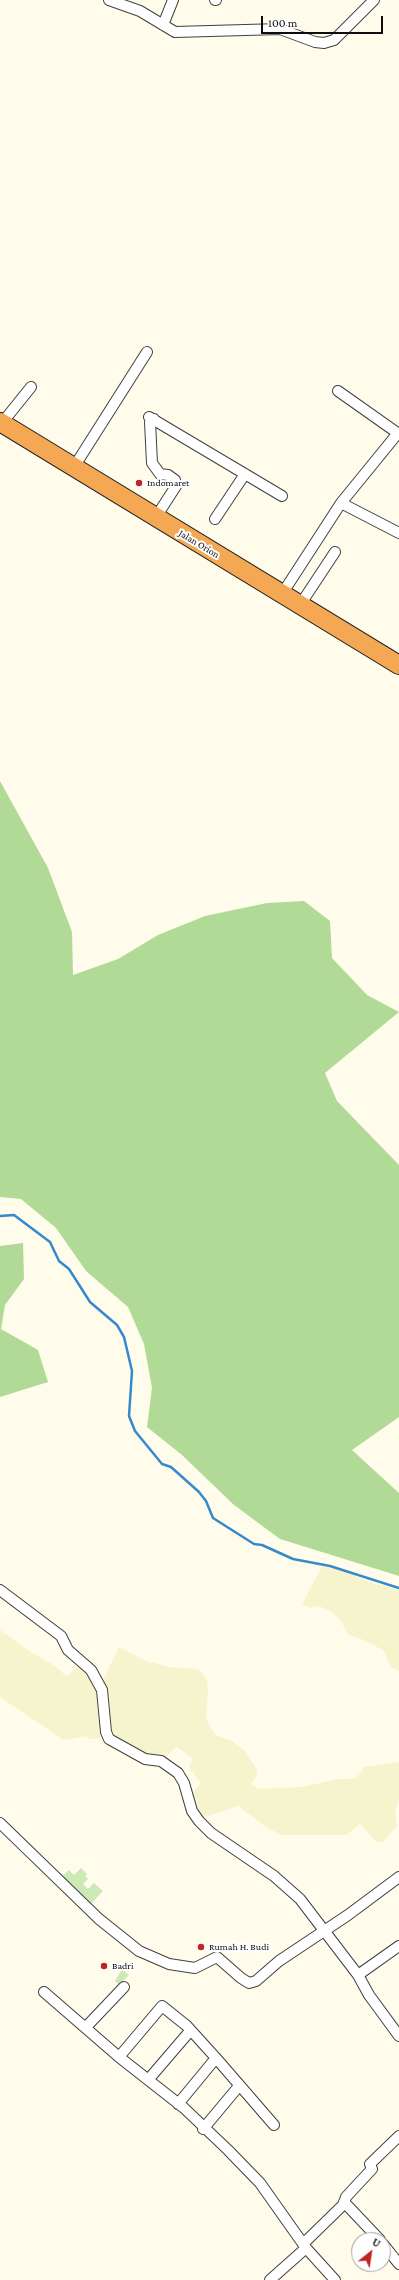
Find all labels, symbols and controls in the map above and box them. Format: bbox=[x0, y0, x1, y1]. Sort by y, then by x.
scale bar bbox=[263, 8, 385, 34]
text: 100 m bbox=[268, 16, 297, 30]
place label: Indomaret bbox=[147, 477, 189, 489]
marker: Indomaret bbox=[134, 478, 144, 488]
street label: Jalan Orion bbox=[176, 527, 222, 561]
place label: Rumah H. Budi bbox=[209, 1941, 269, 1953]
marker: Rumah H. Budi bbox=[196, 1942, 206, 1952]
place label: Badri bbox=[112, 1960, 134, 1972]
marker: Badri bbox=[99, 1961, 109, 1971]
north arrow bbox=[351, 2232, 391, 2272]
text: U bbox=[370, 2235, 383, 2250]

